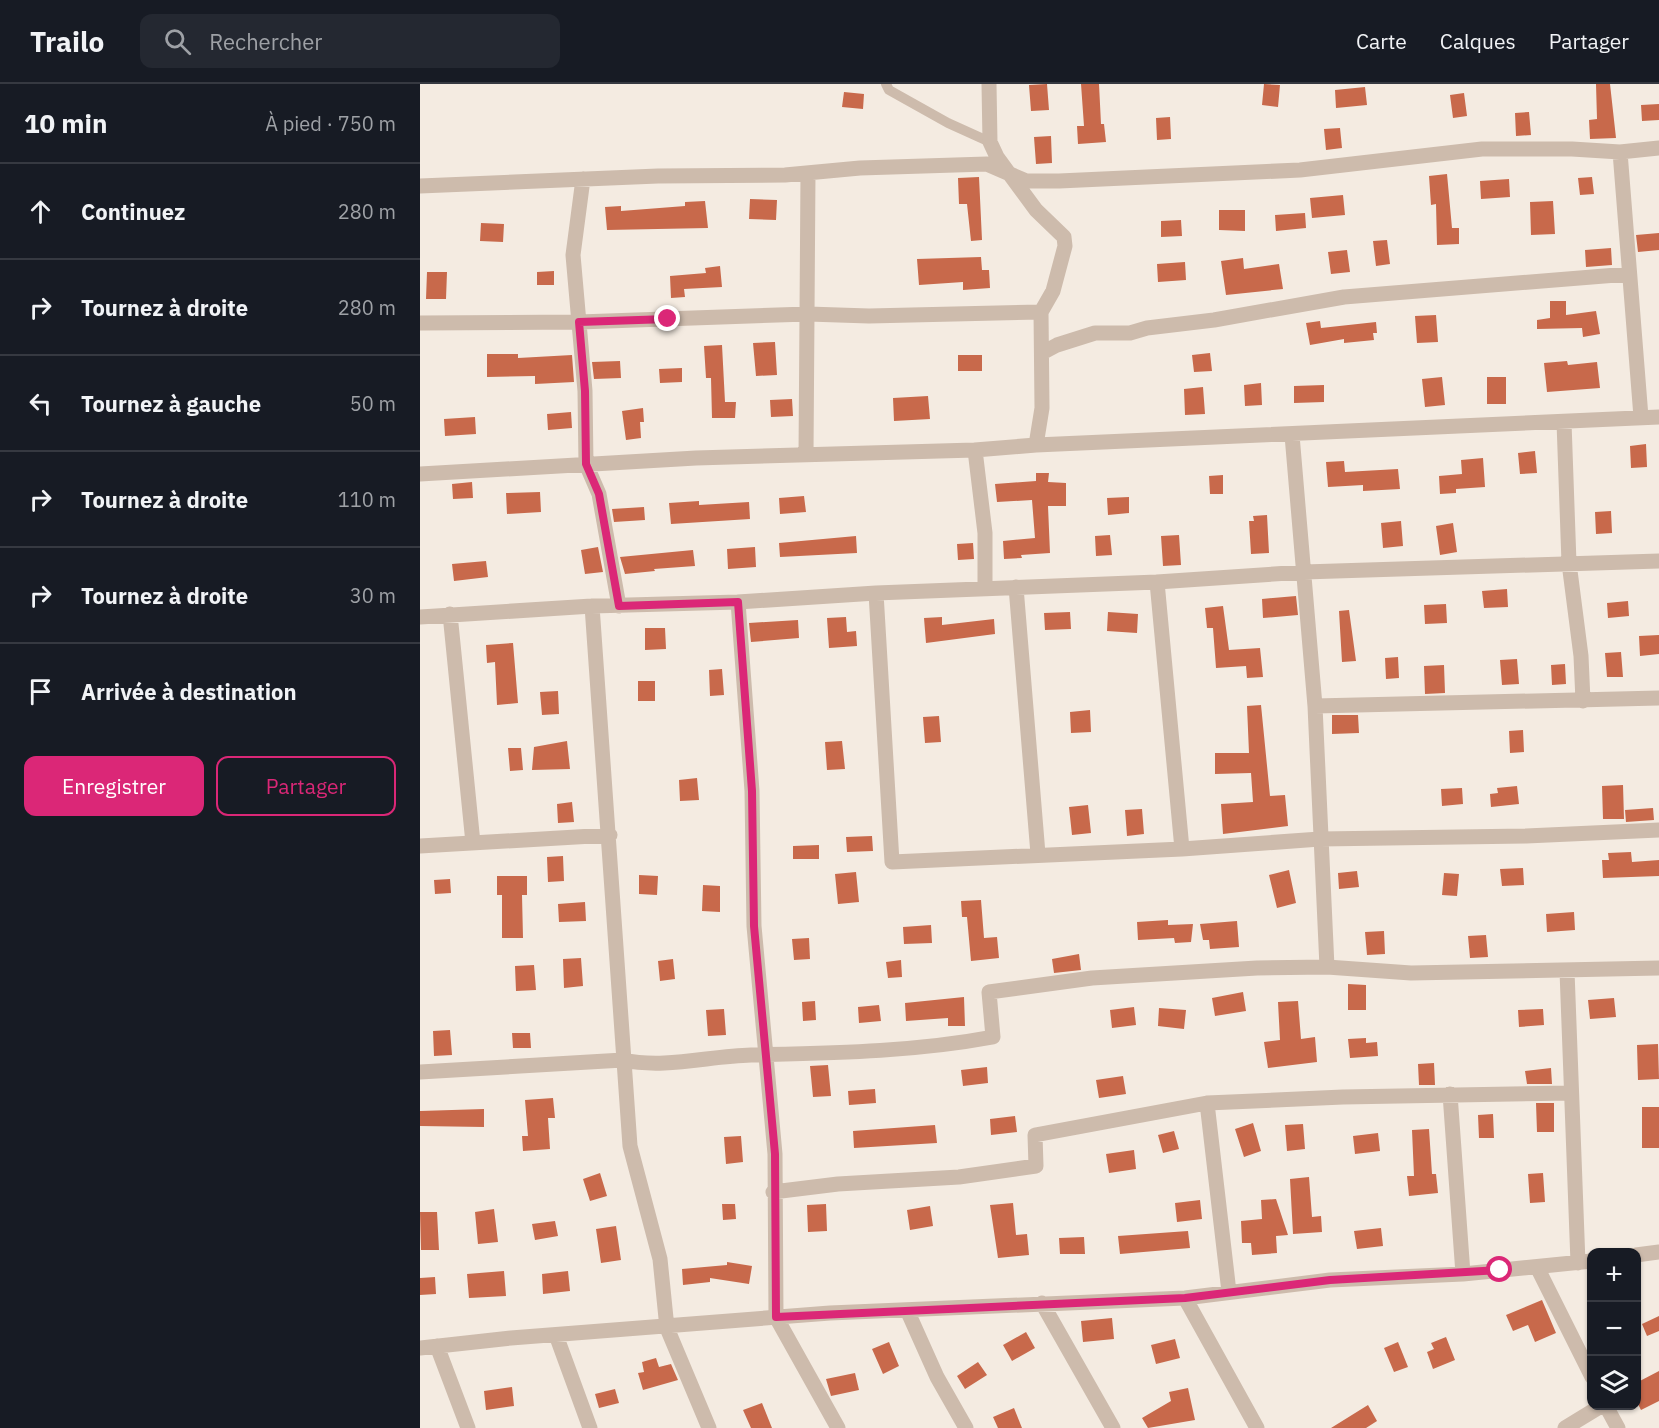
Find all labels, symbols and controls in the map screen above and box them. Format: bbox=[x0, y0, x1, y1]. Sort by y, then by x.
search box bbox=[140, 14, 560, 68]
text: Trailo bbox=[30, 23, 104, 60]
icon: search bbox=[161, 25, 194, 58]
text: Rechercher bbox=[209, 27, 322, 56]
text: Carte bbox=[1356, 27, 1407, 55]
text: Calques bbox=[1440, 27, 1516, 55]
text: Partager bbox=[1549, 27, 1629, 55]
text: 10 min bbox=[24, 106, 108, 140]
text: À pied · 750 m bbox=[265, 110, 396, 137]
icon: ahead bbox=[24, 195, 57, 228]
text: Continuez bbox=[81, 197, 185, 226]
text: 280 m bbox=[338, 198, 396, 225]
icon: right bbox=[24, 291, 57, 324]
text: Tournez à droite bbox=[81, 293, 248, 322]
text: 280 m bbox=[338, 294, 396, 321]
route end bbox=[654, 305, 680, 331]
icon: left bbox=[24, 387, 57, 420]
text: Tournez à gauche bbox=[81, 389, 261, 418]
text: 50 m bbox=[350, 390, 396, 417]
icon: right bbox=[24, 483, 57, 516]
text: Tournez à droite bbox=[81, 485, 248, 514]
text: 110 m bbox=[338, 486, 396, 513]
icon: right bbox=[24, 579, 57, 612]
text: Tournez à droite bbox=[81, 581, 248, 610]
text: 30 m bbox=[350, 582, 396, 609]
icon: arrive bbox=[24, 675, 57, 708]
text: Arrivée à destination bbox=[81, 677, 297, 706]
button: Enregistrer bbox=[24, 756, 204, 816]
button: Partager bbox=[216, 756, 396, 816]
map controls bbox=[1587, 1248, 1641, 1410]
button: + bbox=[1587, 1248, 1641, 1302]
route start bbox=[1486, 1256, 1512, 1282]
button: − bbox=[1587, 1302, 1641, 1356]
button: layers bbox=[1587, 1356, 1641, 1410]

